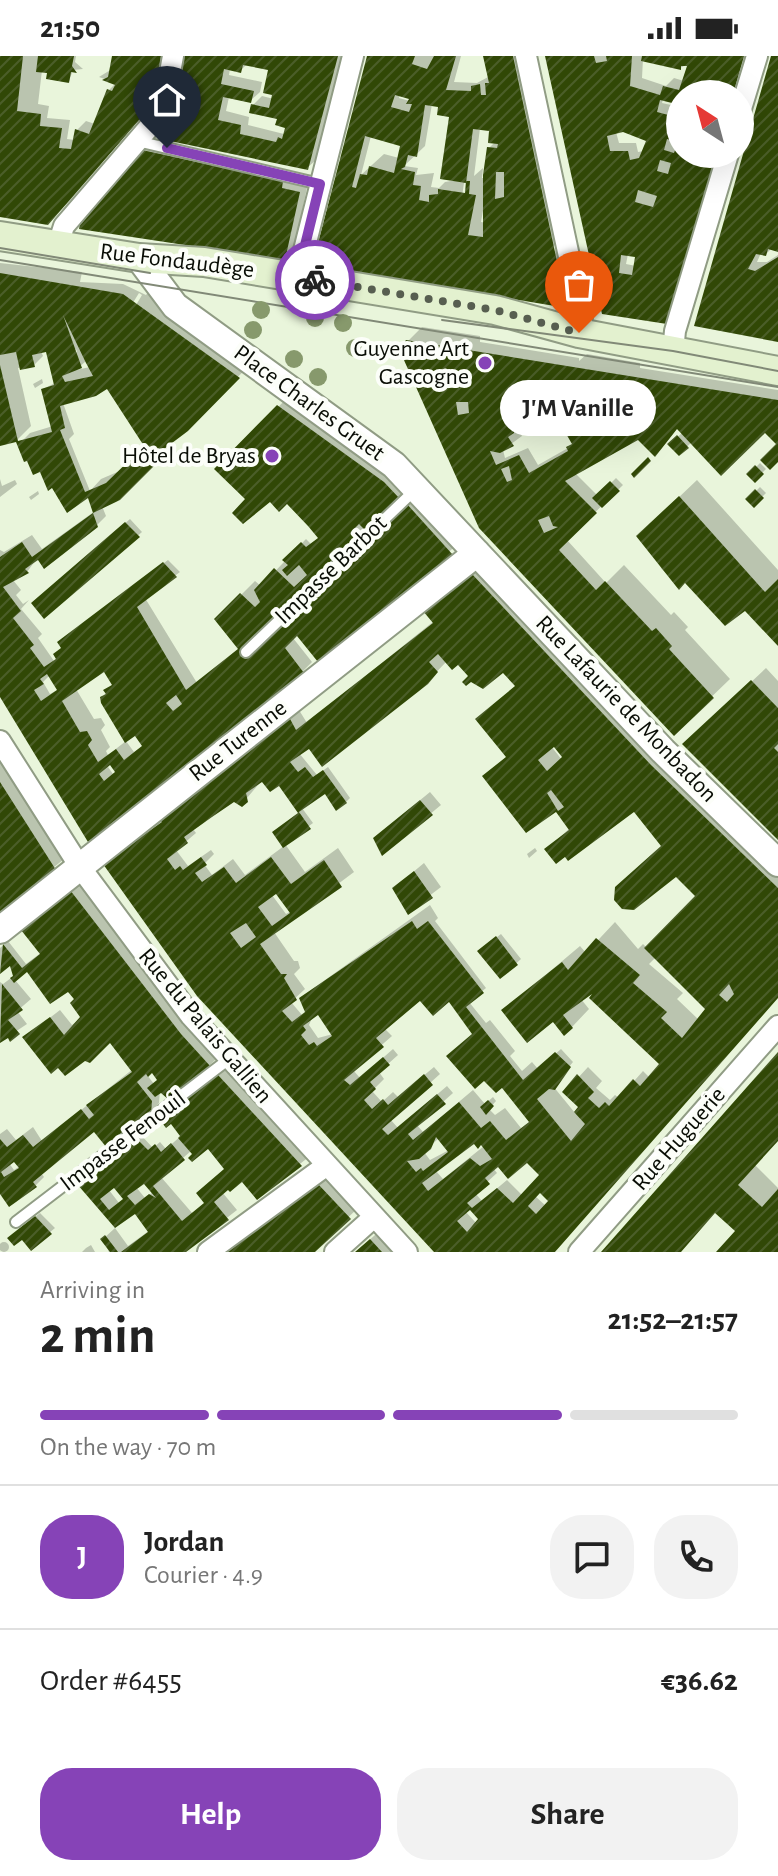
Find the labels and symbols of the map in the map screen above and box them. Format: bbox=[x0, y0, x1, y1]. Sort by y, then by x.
pin bbox=[133, 66, 201, 148]
north arrow bbox=[666, 80, 754, 168]
street label: Rue Fondaudège bbox=[98, 240, 256, 282]
courier bbox=[275, 240, 355, 320]
pin bbox=[545, 251, 613, 333]
place label: Guyenne Art Gascogne bbox=[354, 337, 469, 389]
street label: Place Charles Gruet bbox=[229, 340, 389, 466]
marker: Guyenne Art Gascogne bbox=[476, 354, 494, 372]
callout: J'M Vanille bbox=[501, 381, 657, 437]
place label: Hôtel de Bryas bbox=[122, 444, 256, 468]
marker: Hôtel de Bryas bbox=[263, 447, 281, 465]
street label: Impasse Barbot bbox=[271, 511, 392, 629]
street label: Rue Lafaurie de Monbadon bbox=[531, 611, 721, 807]
street label: Rue Turenne bbox=[185, 696, 291, 786]
street label: Rue du Palais Gallien bbox=[134, 944, 276, 1108]
street label: Rue Huguerie bbox=[628, 1083, 730, 1195]
street label: Impasse Fenouil bbox=[56, 1086, 190, 1196]

